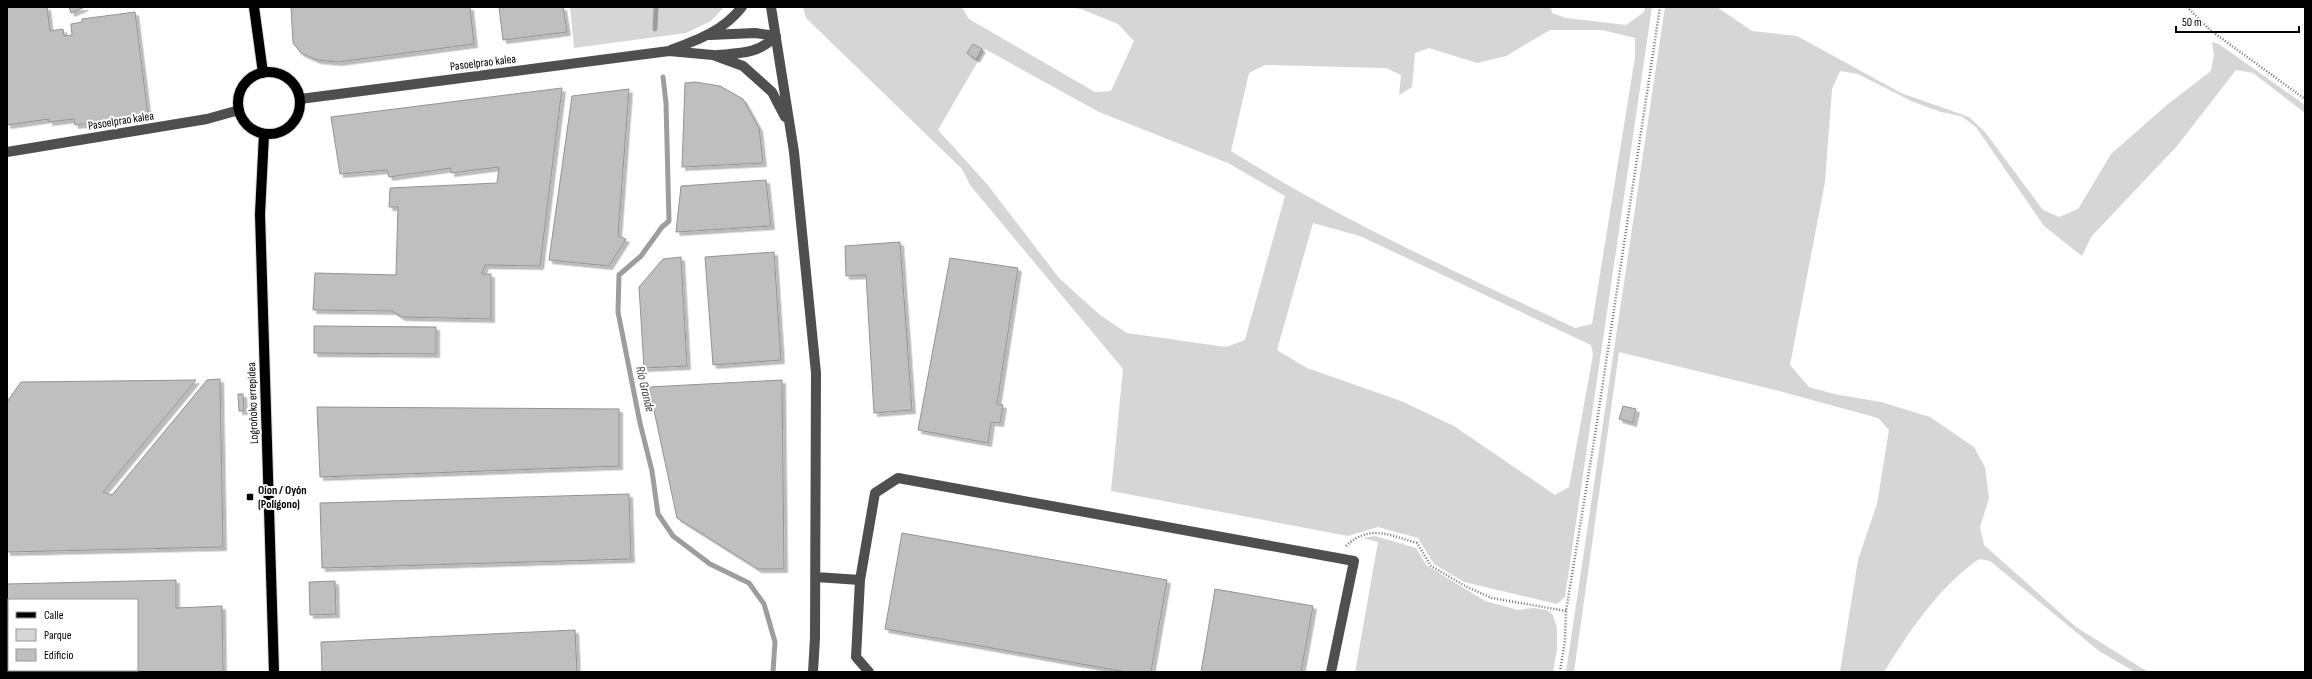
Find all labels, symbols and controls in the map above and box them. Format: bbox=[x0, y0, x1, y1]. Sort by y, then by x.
scale bar bbox=[2176, 8, 2299, 34]
text: 50 m bbox=[2182, 15, 2202, 30]
street label: Pasoelprao kalea bbox=[449, 51, 517, 74]
street label: Pasoelprao kalea bbox=[87, 108, 155, 134]
street label: Logroñoko errepidea bbox=[244, 362, 262, 444]
water label: Río Grande bbox=[632, 365, 658, 413]
place label: Oion / Oyón (Polígono) bbox=[258, 483, 307, 512]
marker: Oion / Oyón (Polígono) bbox=[245, 492, 255, 502]
legend bbox=[8, 599, 138, 671]
text: Calle bbox=[44, 608, 64, 623]
text: Parque bbox=[44, 628, 72, 643]
text: Edificio bbox=[44, 648, 73, 663]

